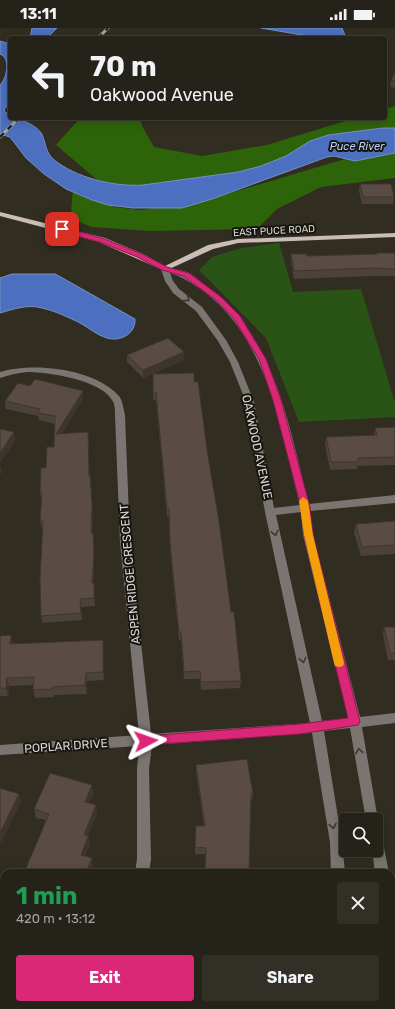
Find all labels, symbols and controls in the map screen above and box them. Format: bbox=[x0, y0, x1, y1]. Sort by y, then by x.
text: 13:11 bbox=[20, 5, 57, 23]
text: 70 m bbox=[90, 50, 157, 83]
icon: left bbox=[24, 52, 76, 104]
text: Oakwood Avenue bbox=[90, 84, 234, 106]
water label: Puce River bbox=[330, 140, 385, 153]
pin bbox=[45, 212, 79, 246]
icon: arrive bbox=[51, 218, 73, 240]
street label: EAST PUCE ROAD bbox=[233, 223, 315, 239]
one-way arrow bbox=[183, 294, 190, 302]
street label: OAKWOOD AVENUE bbox=[239, 393, 275, 501]
street label: ASPEN RIDGE CRESCENT bbox=[117, 503, 143, 645]
one-way arrow bbox=[271, 530, 279, 537]
one-way arrow bbox=[299, 657, 307, 663]
position arrow bbox=[125, 720, 167, 762]
street label: POPLAR DRIVE bbox=[24, 736, 108, 756]
one-way arrow bbox=[355, 748, 364, 754]
map controls bbox=[339, 813, 383, 857]
button: search bbox=[339, 813, 383, 857]
one-way arrow bbox=[328, 823, 337, 829]
text: 1 min bbox=[16, 882, 77, 910]
button: close bbox=[337, 882, 379, 924]
text: 420 m · 13:12 bbox=[16, 911, 95, 926]
button: Exit bbox=[16, 955, 194, 1001]
button: Share bbox=[202, 955, 379, 1001]

